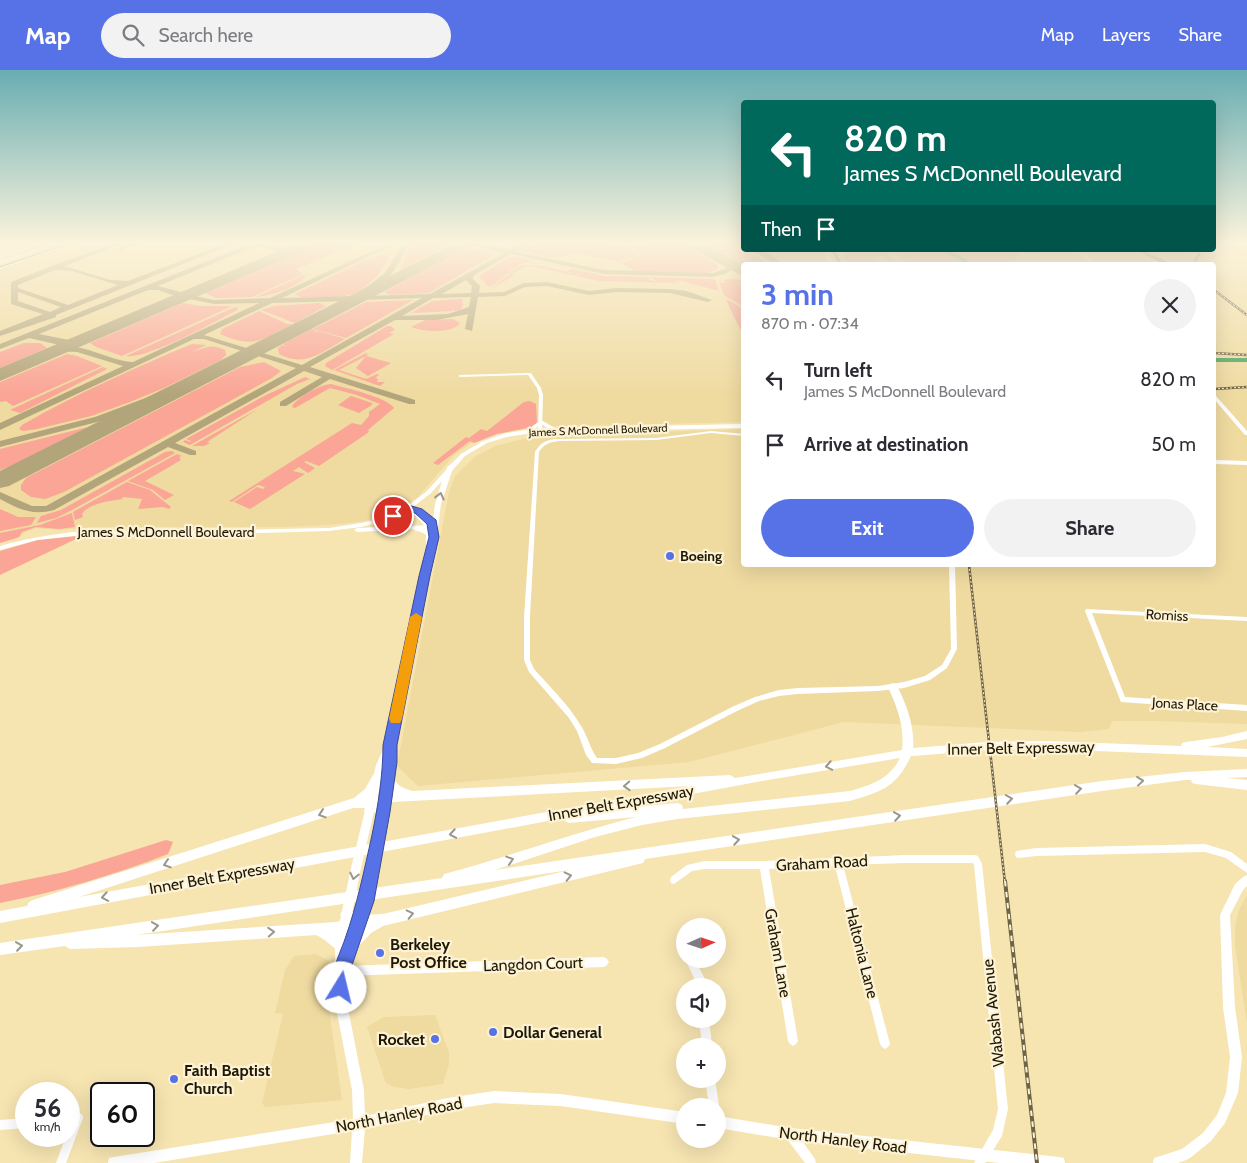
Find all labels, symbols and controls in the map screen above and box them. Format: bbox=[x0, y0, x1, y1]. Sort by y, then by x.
search box bbox=[101, 13, 451, 58]
text: Map bbox=[25, 21, 71, 50]
icon: search bbox=[119, 21, 147, 49]
text: Search here bbox=[159, 24, 253, 47]
text: Map bbox=[1041, 24, 1074, 46]
text: Layers bbox=[1102, 24, 1151, 46]
text: Share bbox=[1179, 24, 1222, 46]
text: 820 m bbox=[844, 117, 947, 160]
icon: left bbox=[761, 120, 826, 185]
text: James S McDonnell Boulevard bbox=[844, 160, 1122, 187]
icon: arrive bbox=[812, 215, 840, 243]
text: Then bbox=[761, 218, 802, 241]
text: 3 min bbox=[761, 276, 834, 313]
button: close bbox=[1144, 279, 1196, 331]
text: 870 m · 07:34 bbox=[761, 314, 859, 333]
text: Turn left bbox=[804, 359, 872, 382]
icon: left bbox=[761, 366, 789, 394]
text: 820 m bbox=[1140, 368, 1196, 391]
text: James S McDonnell Boulevard bbox=[804, 382, 1006, 401]
street label: James S McDonnell Boulevard bbox=[527, 421, 668, 439]
icon: arrive bbox=[761, 431, 789, 459]
text: Arrive at destination bbox=[804, 433, 968, 456]
text: 50 m bbox=[1152, 433, 1196, 456]
one-way arrow bbox=[434, 492, 445, 501]
pin bbox=[372, 495, 414, 537]
button: Exit bbox=[761, 499, 974, 557]
button: Share bbox=[984, 499, 1196, 557]
icon: arrive bbox=[379, 502, 407, 530]
street label: James S McDonnell Boulevard bbox=[77, 523, 254, 541]
place label: Boeing bbox=[680, 547, 722, 565]
marker: Boeing bbox=[664, 550, 676, 562]
street label: Romiss bbox=[1145, 605, 1189, 625]
street label: Jonas Place bbox=[1151, 693, 1218, 715]
street label: Inner Belt Expressway bbox=[947, 737, 1095, 759]
one-way arrow bbox=[824, 760, 833, 770]
one-way arrow bbox=[1136, 776, 1144, 787]
one-way arrow bbox=[622, 780, 630, 791]
street label: Inner Belt Expressway bbox=[547, 781, 695, 825]
one-way arrow bbox=[1074, 784, 1082, 795]
one-way arrow bbox=[1004, 795, 1013, 805]
one-way arrow bbox=[318, 808, 327, 818]
one-way arrow bbox=[893, 811, 901, 822]
one-way arrow bbox=[449, 828, 458, 839]
one-way arrow bbox=[732, 835, 740, 846]
street label: Graham Road bbox=[776, 851, 868, 875]
street label: Inner Belt Expressway bbox=[148, 854, 296, 898]
one-way arrow bbox=[506, 856, 514, 866]
one-way arrow bbox=[164, 858, 172, 868]
one-way arrow bbox=[349, 871, 360, 880]
one-way arrow bbox=[563, 871, 572, 882]
one-way arrow bbox=[101, 892, 110, 902]
street label: Haltonia Lane bbox=[842, 906, 882, 1000]
street label: Graham Lane bbox=[761, 907, 795, 999]
one-way arrow bbox=[405, 909, 414, 920]
north arrow bbox=[676, 918, 726, 968]
map controls bbox=[676, 918, 726, 1148]
one-way arrow bbox=[151, 922, 159, 932]
one-way arrow bbox=[267, 927, 275, 938]
place label: Berkeley Post Office bbox=[390, 935, 467, 972]
one-way arrow bbox=[14, 942, 23, 952]
marker: Berkeley Post Office bbox=[374, 947, 386, 959]
street label: Langdon Court bbox=[483, 953, 584, 975]
street label: Wabash Avenue bbox=[978, 958, 1008, 1068]
position arrow bbox=[314, 961, 366, 1013]
button: sound bbox=[676, 978, 726, 1028]
place label: Dollar General bbox=[503, 1023, 602, 1042]
marker: Dollar General bbox=[487, 1026, 499, 1038]
place label: Rocket bbox=[378, 1030, 425, 1049]
marker: Rocket bbox=[429, 1033, 441, 1045]
button: + bbox=[676, 1038, 726, 1088]
place label: Faith Baptist Church bbox=[184, 1061, 271, 1098]
marker: Faith Baptist Church bbox=[168, 1073, 180, 1085]
speed limit sign: 60 bbox=[90, 1082, 155, 1147]
text: 56 bbox=[34, 1093, 61, 1123]
street label: North Hanley Road bbox=[334, 1093, 464, 1137]
button: − bbox=[676, 1098, 726, 1148]
text: km/h bbox=[34, 1119, 61, 1134]
street label: North Hanley Road bbox=[778, 1123, 908, 1157]

